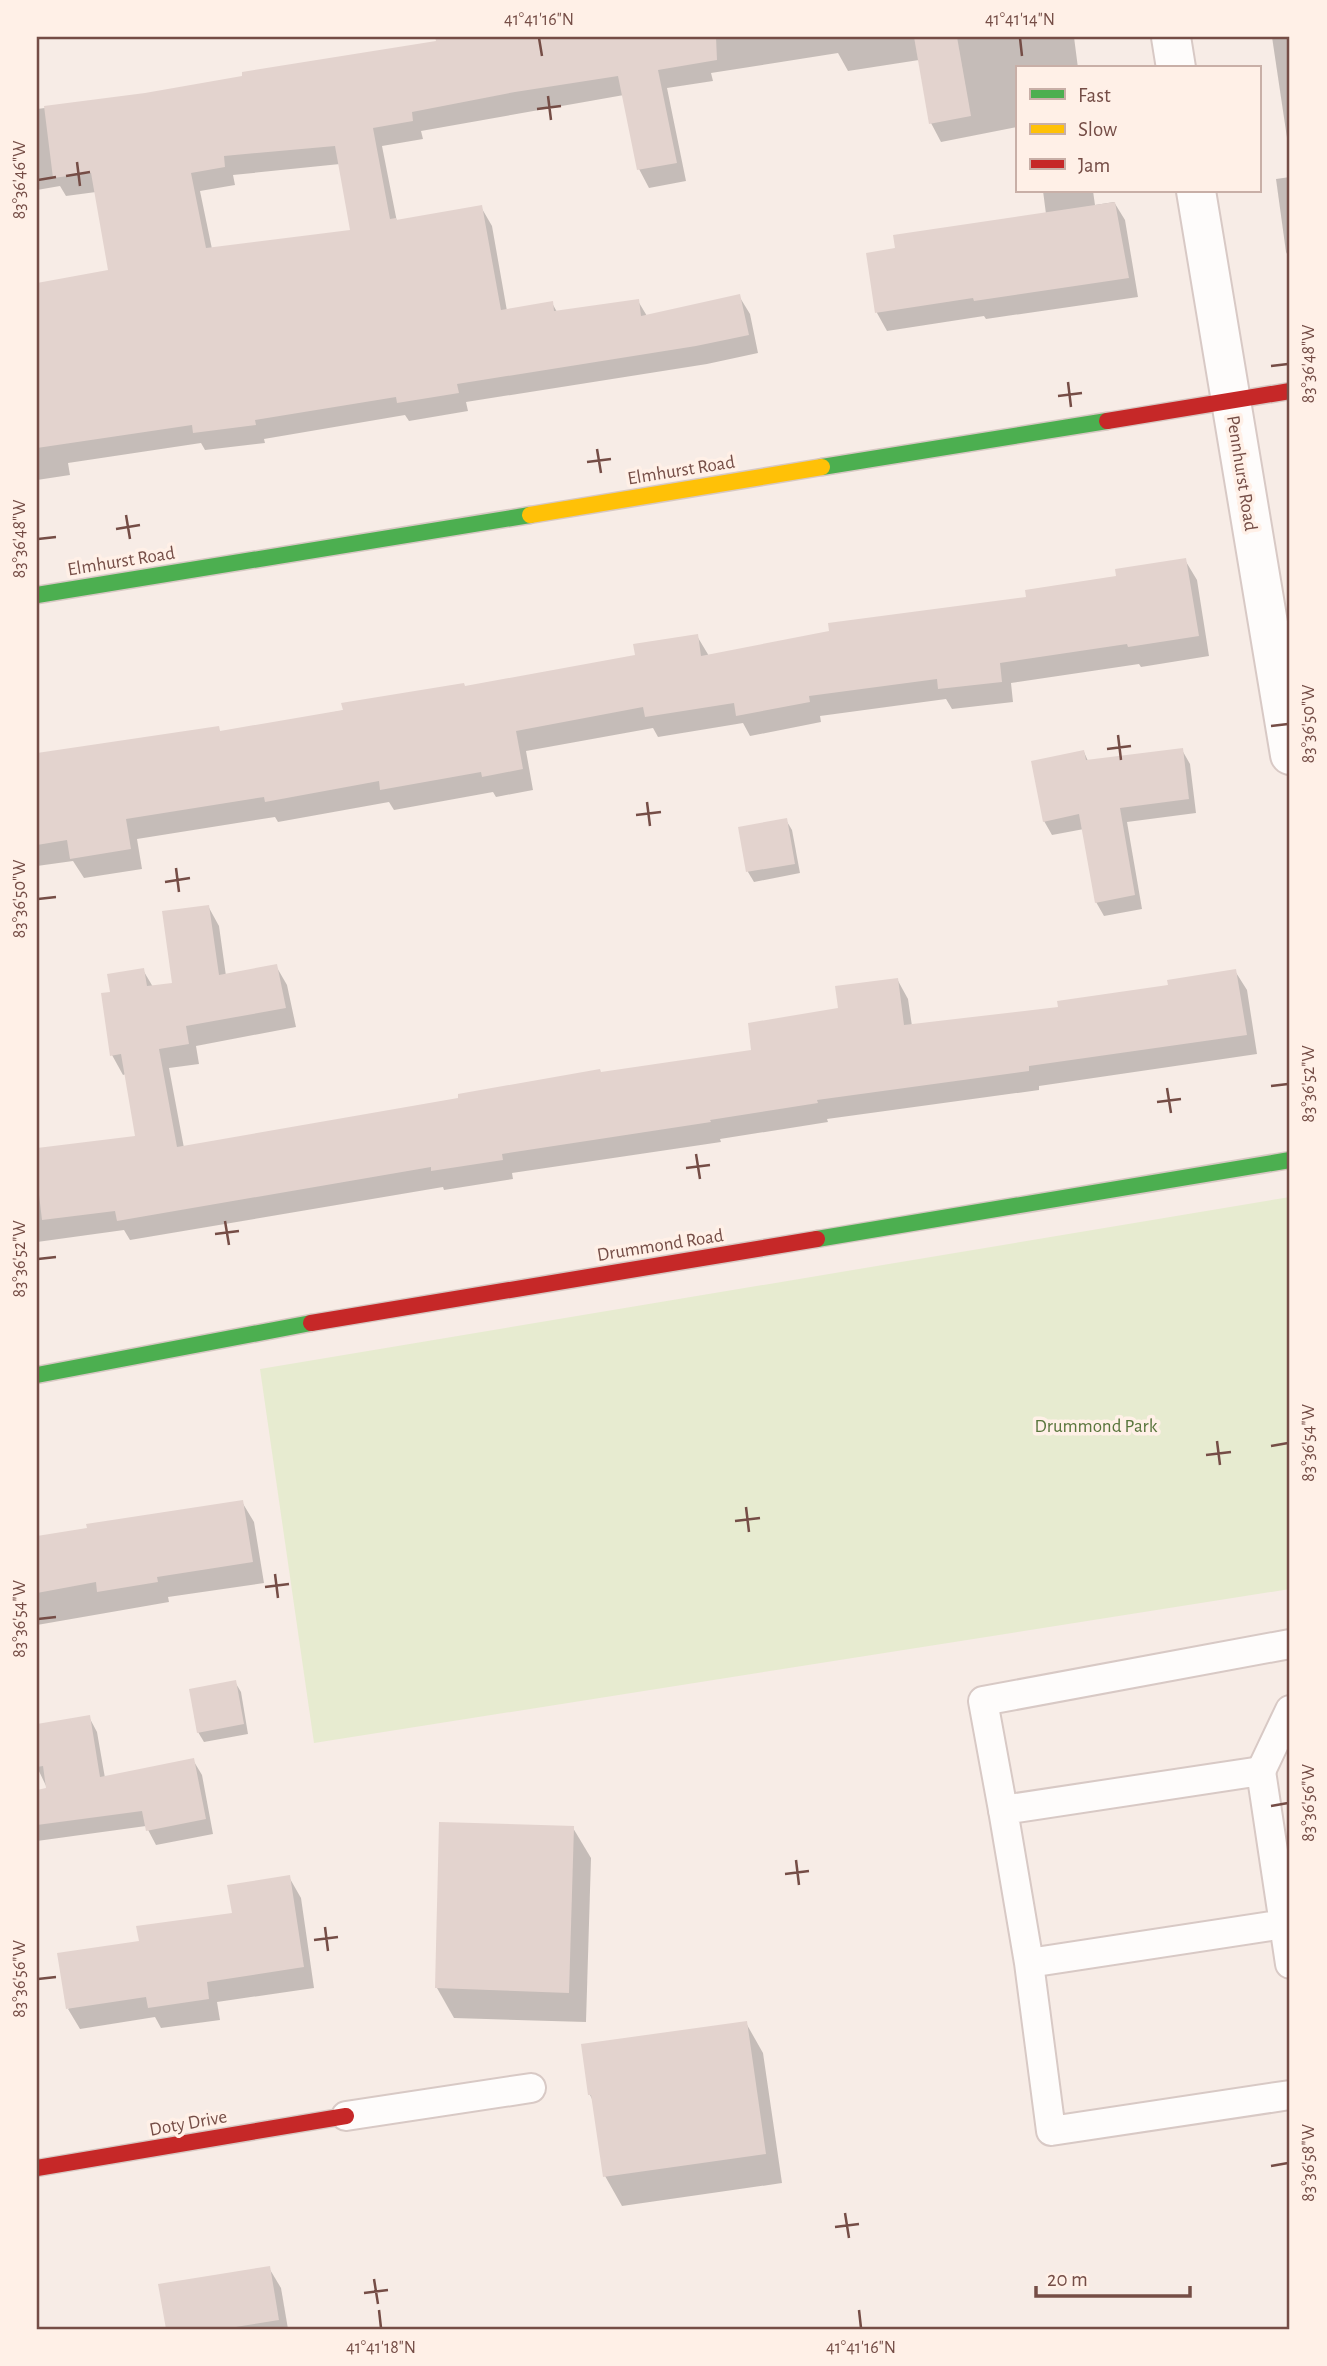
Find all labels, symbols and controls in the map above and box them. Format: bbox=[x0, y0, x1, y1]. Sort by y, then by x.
text: 41°41'16"N bbox=[504, 11, 574, 29]
text: 41°41'14"N bbox=[985, 11, 1055, 29]
legend bbox=[1016, 66, 1260, 192]
text: Fast bbox=[1078, 85, 1111, 106]
text: Slow bbox=[1078, 119, 1117, 140]
text: 83°36'46"W bbox=[11, 141, 29, 219]
text: Jam bbox=[1078, 155, 1110, 176]
text: 83°36'48"W bbox=[1300, 325, 1318, 403]
street label: Pennhurst Road bbox=[1223, 414, 1260, 533]
street label: Elmhurst Road bbox=[626, 453, 736, 488]
text: 83°36'48"W bbox=[11, 500, 29, 578]
street label: Elmhurst Road bbox=[66, 544, 176, 579]
text: 83°36'50"W bbox=[1300, 685, 1318, 763]
text: 83°36'50"W bbox=[11, 860, 29, 938]
text: 83°36'52"W bbox=[1300, 1045, 1318, 1123]
text: 83°36'52"W bbox=[11, 1220, 29, 1298]
street label: Drummond Road bbox=[596, 1226, 725, 1265]
text: 83°36'54"W bbox=[1300, 1404, 1318, 1482]
park label: Drummond Park bbox=[1035, 1417, 1158, 1436]
text: 83°36'54"W bbox=[11, 1580, 29, 1658]
text: 83°36'56"W bbox=[1300, 1764, 1318, 1842]
text: 83°36'56"W bbox=[11, 1940, 29, 2018]
street label: Doty Drive bbox=[148, 2107, 229, 2140]
text: 83°36'58"W bbox=[1300, 2124, 1318, 2202]
scale bar bbox=[1036, 2254, 1190, 2298]
text: 20 m bbox=[1047, 2269, 1088, 2290]
text: 41°41'18"N bbox=[346, 2339, 416, 2357]
text: 41°41'16"N bbox=[826, 2339, 896, 2357]

